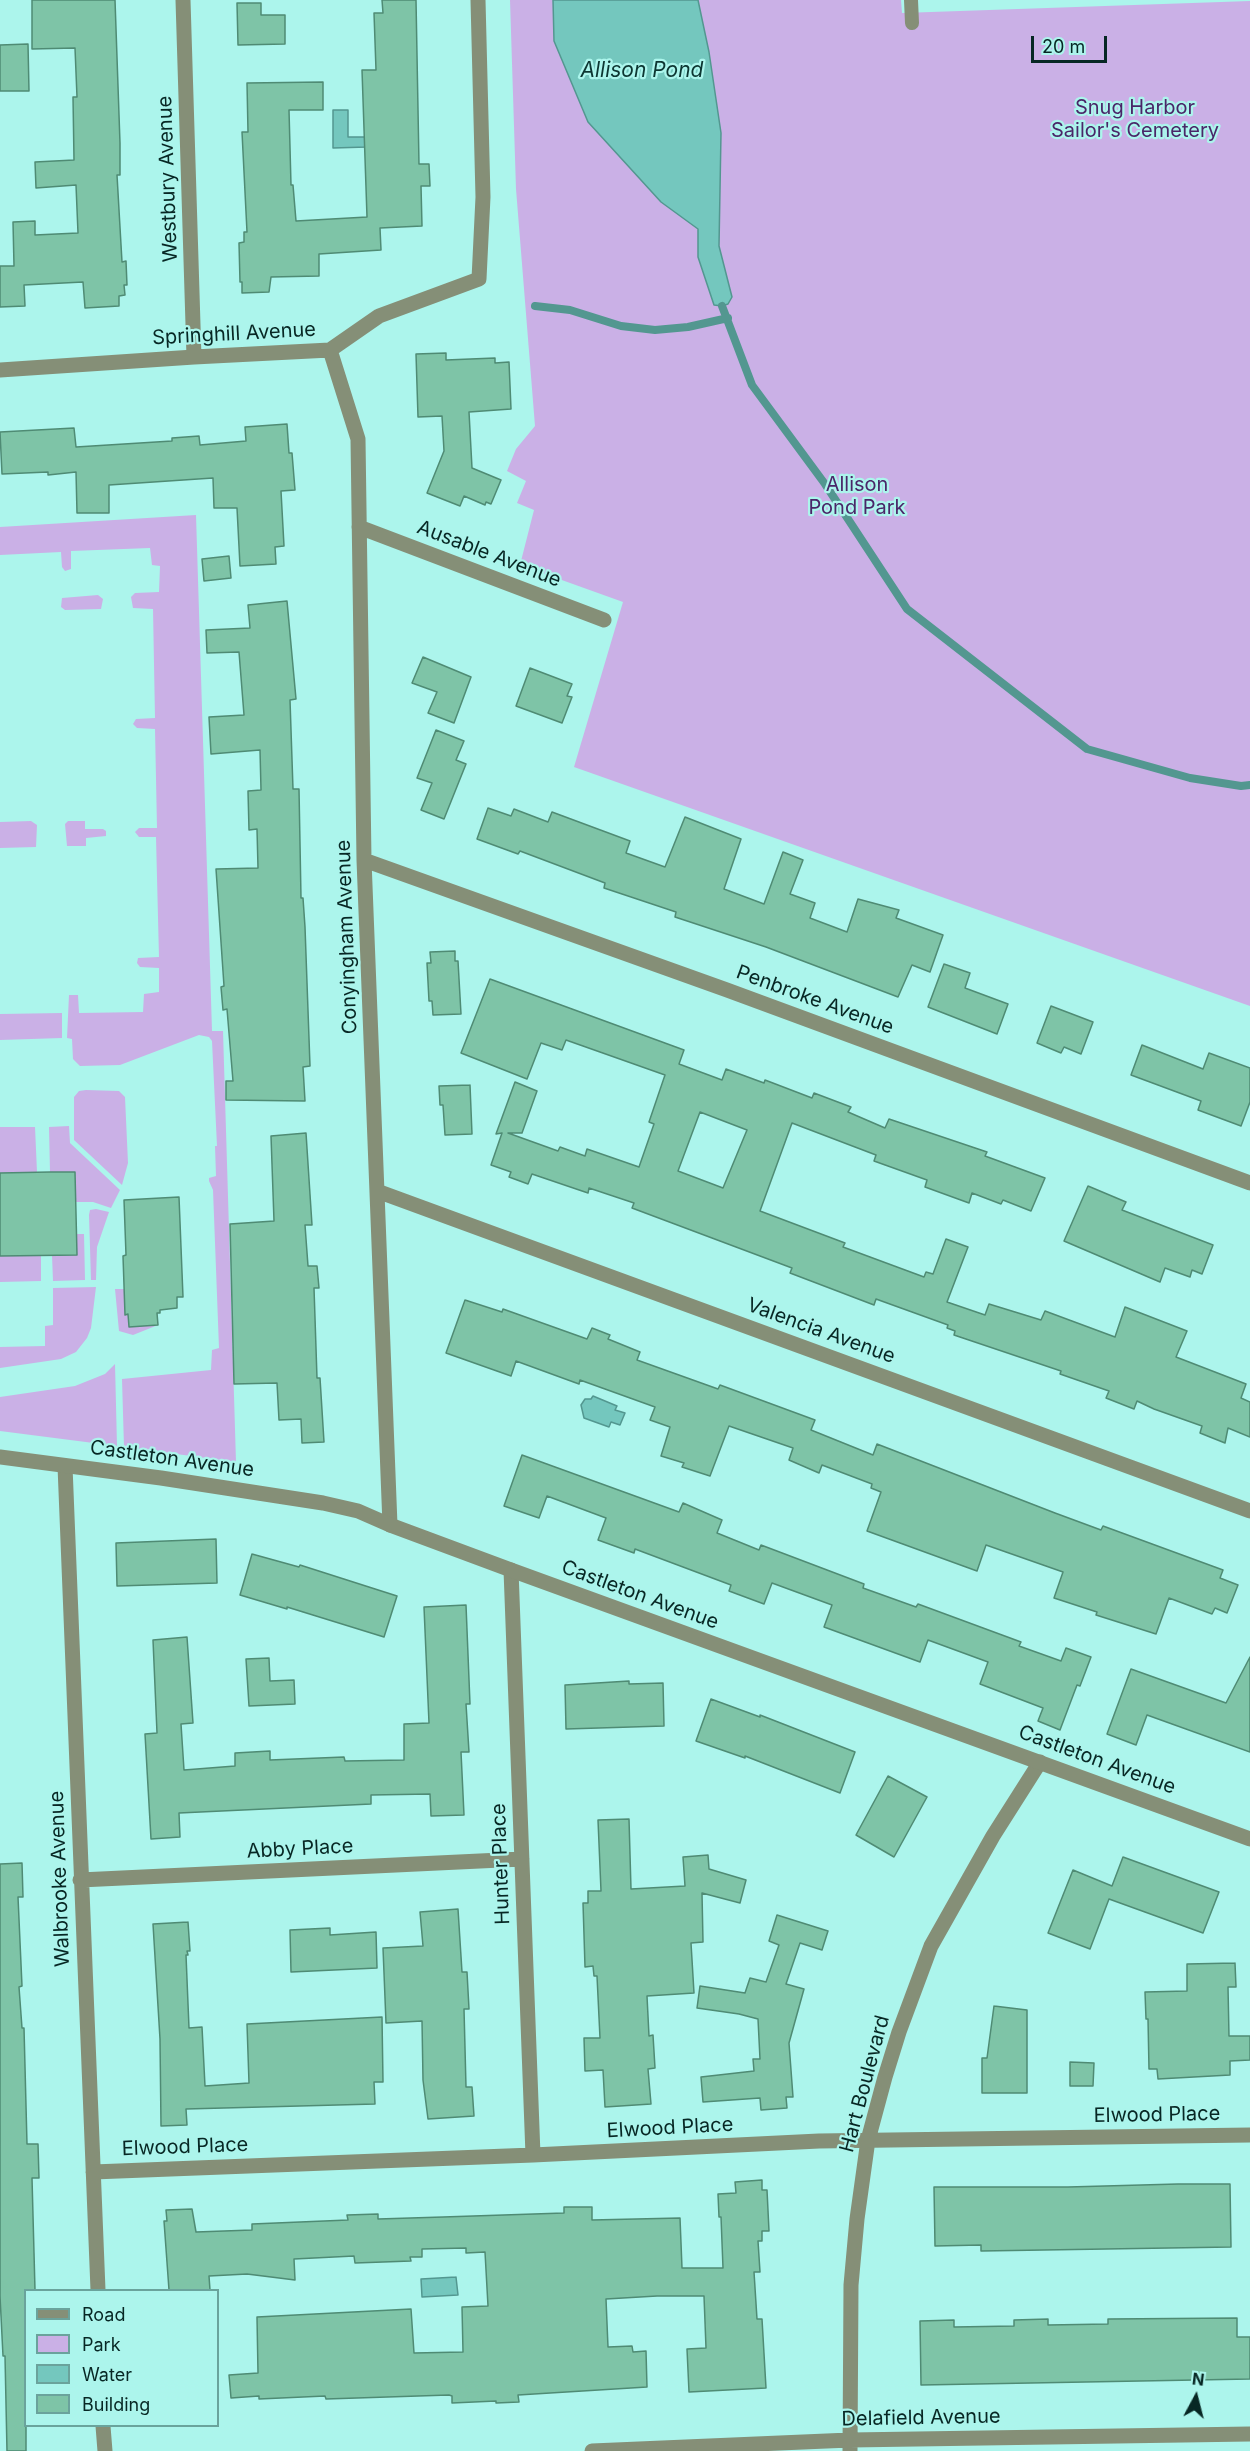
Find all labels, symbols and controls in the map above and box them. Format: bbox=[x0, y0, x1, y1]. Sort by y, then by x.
scale bar bbox=[1034, 24, 1110, 62]
text: 20 m bbox=[1042, 36, 1085, 57]
water label: Allison Pond bbox=[581, 58, 703, 84]
street label: Westbury Avenue bbox=[153, 95, 183, 263]
park label: Snug Harbor Sailor's Cemetery bbox=[1051, 96, 1219, 143]
street label: Springhill Avenue bbox=[151, 318, 317, 350]
park label: Allison Pond Park bbox=[808, 473, 906, 520]
street label: Ausable Avenue bbox=[414, 516, 564, 592]
street label: Conyingham Avenue bbox=[332, 839, 362, 1035]
street label: Penbroke Avenue bbox=[733, 960, 897, 1040]
street label: Valencia Avenue bbox=[744, 1293, 898, 1369]
street label: Castleton Avenue bbox=[88, 1436, 256, 1482]
street label: Castleton Avenue bbox=[558, 1555, 722, 1635]
street label: Castleton Avenue bbox=[1015, 1720, 1179, 1800]
street label: Walbrooke Avenue bbox=[45, 1791, 75, 1967]
street label: Hunter Place bbox=[487, 1803, 515, 1925]
street label: Abby Place bbox=[246, 1834, 354, 1864]
street label: Hart Boulevard bbox=[835, 2013, 895, 2155]
street label: Elwood Place bbox=[1093, 2102, 1221, 2128]
street label: Elwood Place bbox=[606, 2113, 734, 2143]
street label: Elwood Place bbox=[121, 2133, 249, 2161]
legend bbox=[24, 2289, 219, 2427]
text: Road bbox=[82, 2304, 125, 2325]
text: Park bbox=[82, 2334, 121, 2355]
text: Water bbox=[82, 2364, 132, 2385]
north arrow bbox=[1166, 2367, 1226, 2427]
text: N bbox=[1191, 2368, 1205, 2390]
text: Building bbox=[82, 2394, 150, 2415]
street label: Delafield Avenue bbox=[841, 2405, 1001, 2431]

